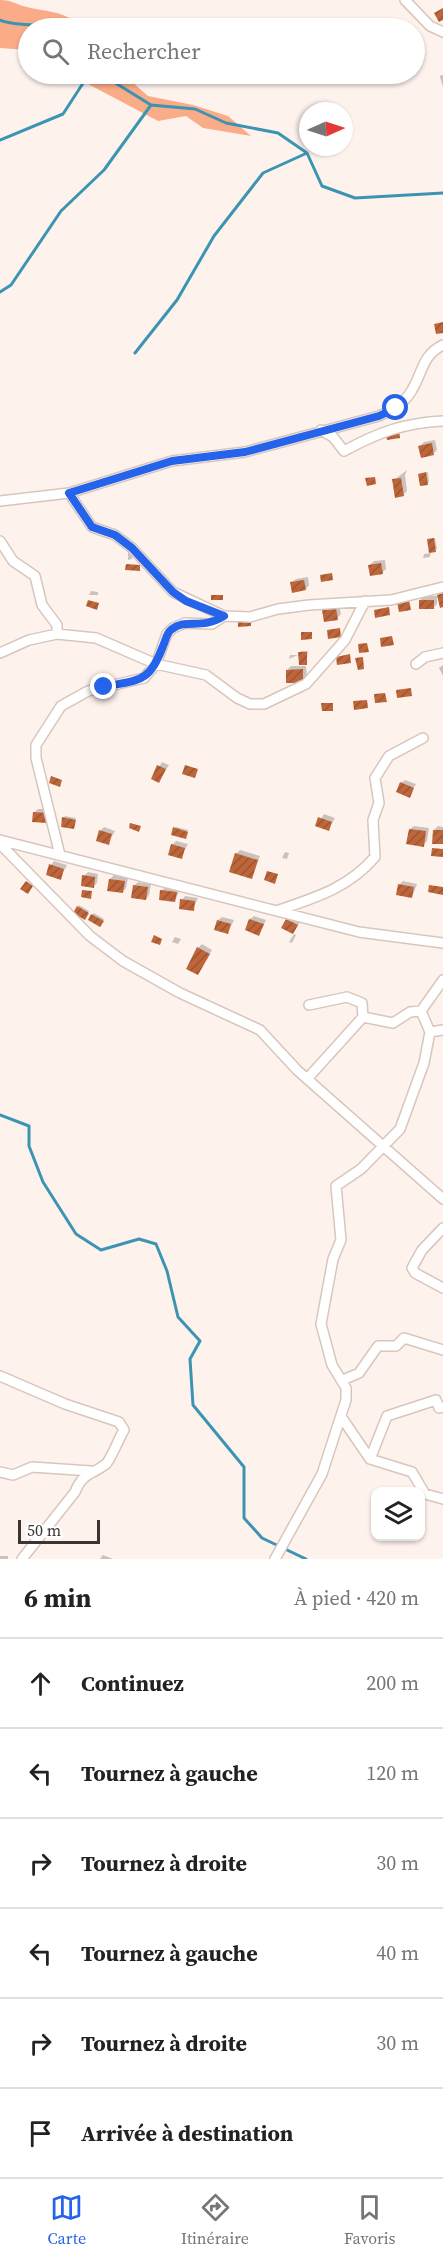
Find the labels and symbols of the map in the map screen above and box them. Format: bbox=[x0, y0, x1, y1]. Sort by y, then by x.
north arrow bbox=[299, 102, 353, 156]
route start bbox=[382, 394, 408, 420]
route end bbox=[90, 673, 116, 699]
scale bar bbox=[18, 1517, 100, 1544]

